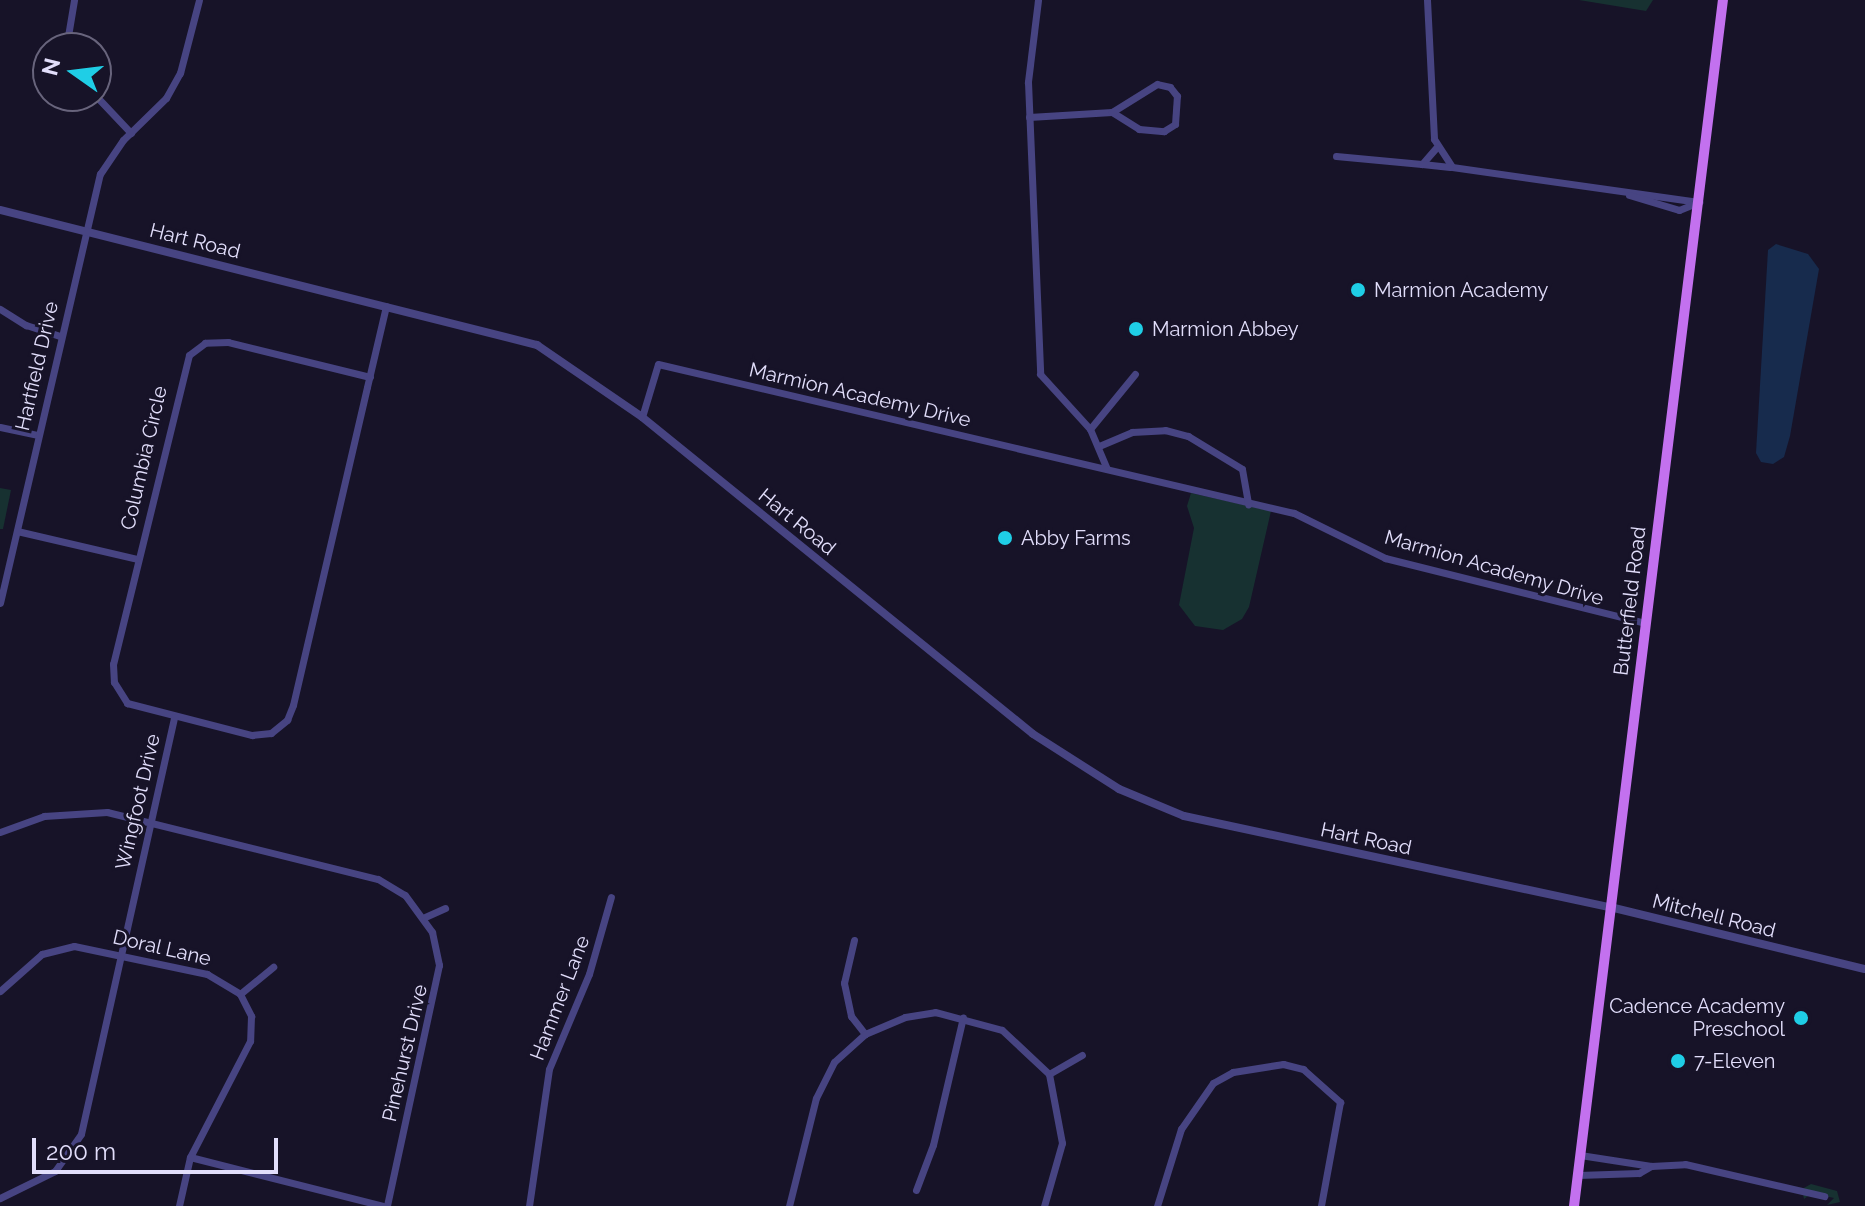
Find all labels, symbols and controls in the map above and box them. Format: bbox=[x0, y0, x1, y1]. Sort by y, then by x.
north arrow bbox=[32, 32, 112, 112]
text: N bbox=[36, 55, 65, 78]
street label: Hart Road bbox=[147, 218, 243, 264]
place label: Marmion Academy bbox=[1374, 278, 1549, 302]
marker: Marmion Academy bbox=[1349, 281, 1367, 299]
street label: Hartfield Drive bbox=[10, 299, 64, 433]
place label: Marmion Abbey bbox=[1152, 317, 1299, 341]
marker: Marmion Abbey bbox=[1127, 320, 1145, 338]
street label: Marmion Academy Drive bbox=[746, 358, 974, 432]
street label: Columbia Circle bbox=[116, 384, 172, 532]
street label: Hart Road bbox=[754, 484, 840, 560]
street label: Marmion Academy Drive bbox=[1381, 525, 1607, 611]
street label: Butterfield Road bbox=[1609, 525, 1651, 677]
place label: Abby Farms bbox=[1021, 526, 1131, 550]
marker: Abby Farms bbox=[996, 529, 1014, 547]
street label: Wingfoot Drive bbox=[111, 732, 165, 872]
street label: Hart Road bbox=[1318, 818, 1414, 860]
street label: Mitchell Road bbox=[1650, 889, 1778, 943]
street label: Doral Lane bbox=[110, 925, 214, 971]
street label: Hammer Lane bbox=[525, 932, 595, 1064]
street label: Pinehurst Drive bbox=[378, 982, 432, 1124]
place label: Cadence Academy Preschool bbox=[1609, 994, 1785, 1041]
marker: Cadence Academy Preschool bbox=[1792, 1009, 1810, 1027]
place label: 7-Eleven bbox=[1694, 1049, 1775, 1073]
marker: 7-Eleven bbox=[1669, 1052, 1687, 1070]
scale bar bbox=[36, 1122, 282, 1172]
text: 200 m bbox=[46, 1137, 116, 1166]

